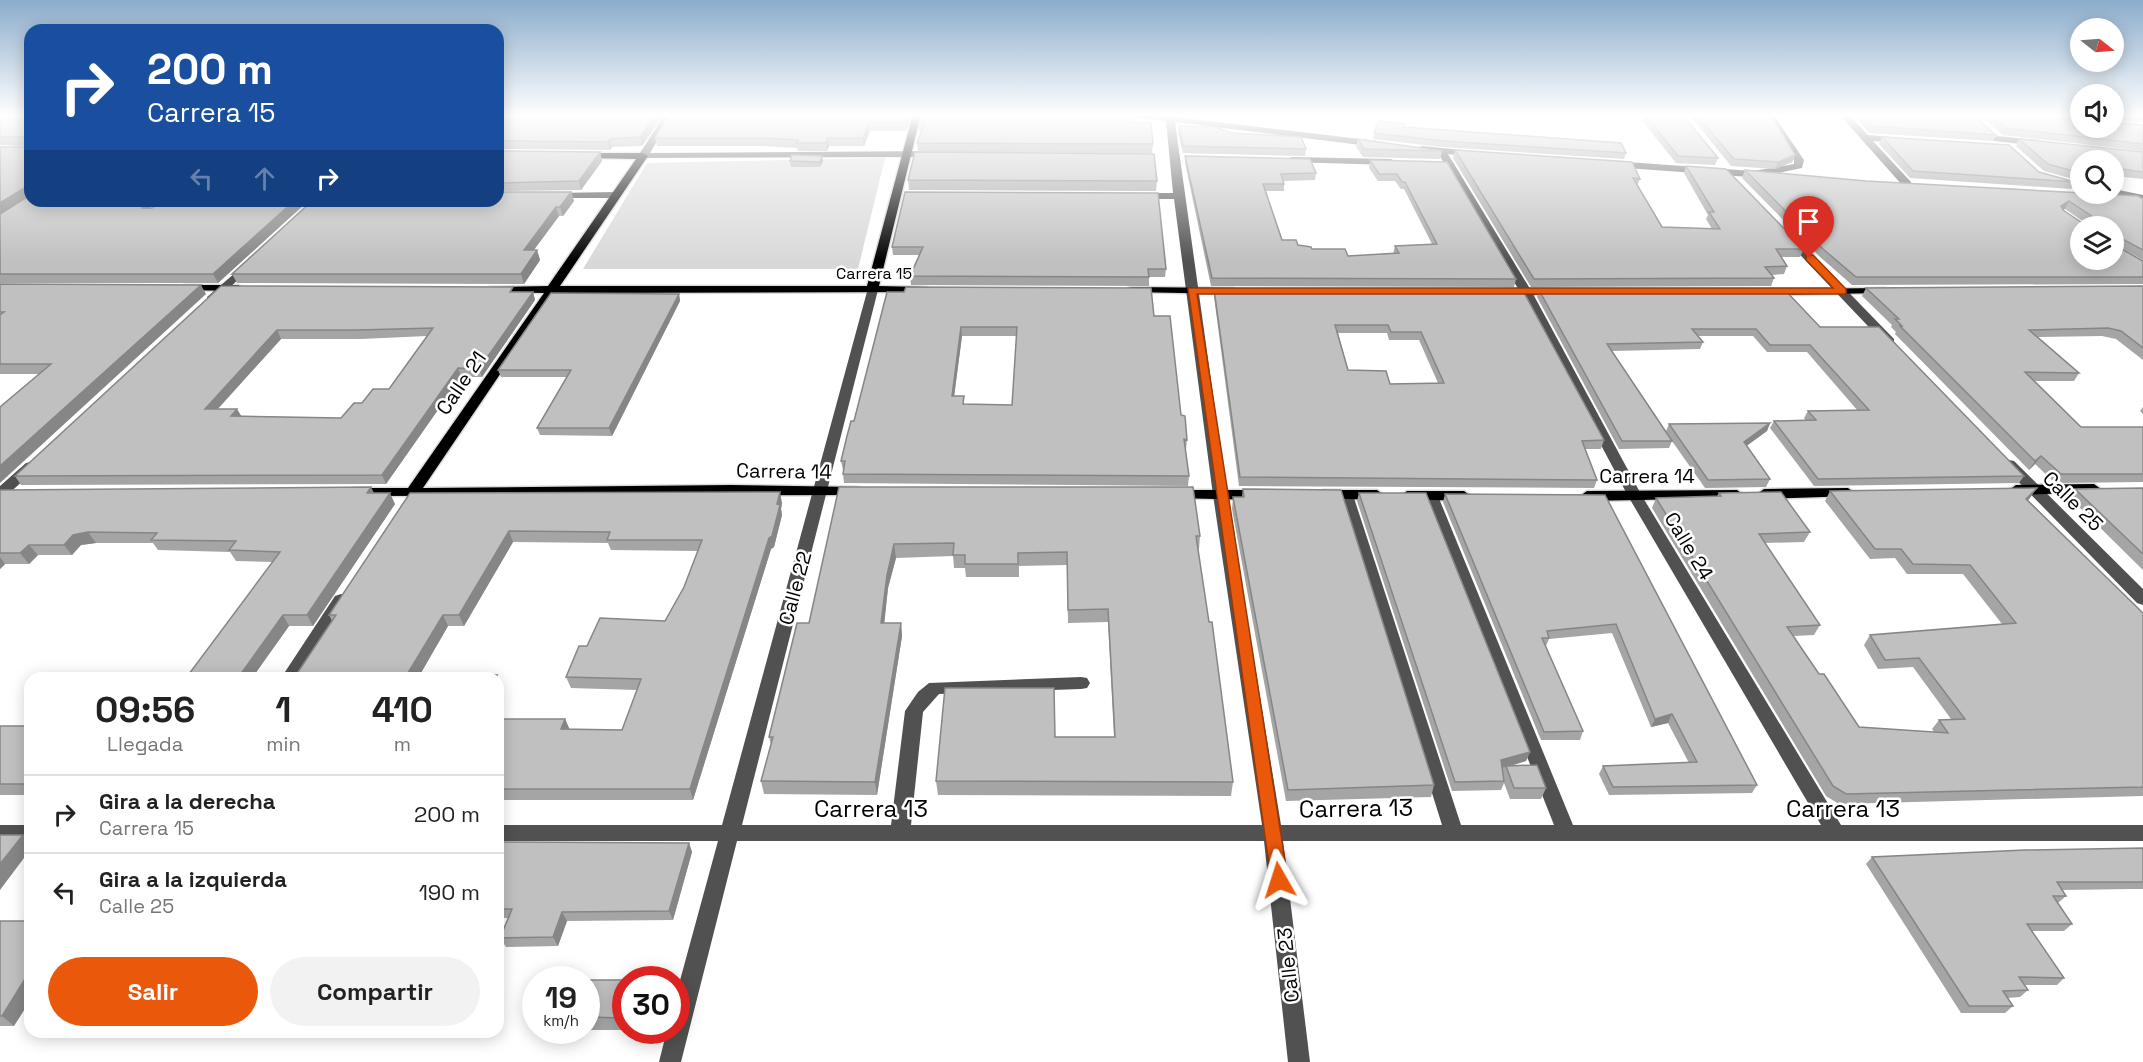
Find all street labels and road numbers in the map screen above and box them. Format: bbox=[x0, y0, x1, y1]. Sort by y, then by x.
street label: Carrera 15 bbox=[836, 263, 912, 284]
street label: Calle 21 bbox=[430, 346, 492, 420]
street label: Carrera 14 bbox=[736, 457, 832, 485]
street label: Carrera 14 bbox=[1599, 463, 1695, 489]
street label: Calle 25 bbox=[2037, 465, 2109, 537]
street label: Calle 24 bbox=[1659, 507, 1719, 585]
street label: Calle 22 bbox=[773, 548, 817, 628]
street label: Carrera 13 bbox=[1299, 792, 1413, 824]
street label: Carrera 13 bbox=[814, 793, 928, 824]
street label: Carrera 13 bbox=[1786, 793, 1900, 824]
street label: Calle 23 bbox=[1271, 926, 1305, 1004]

